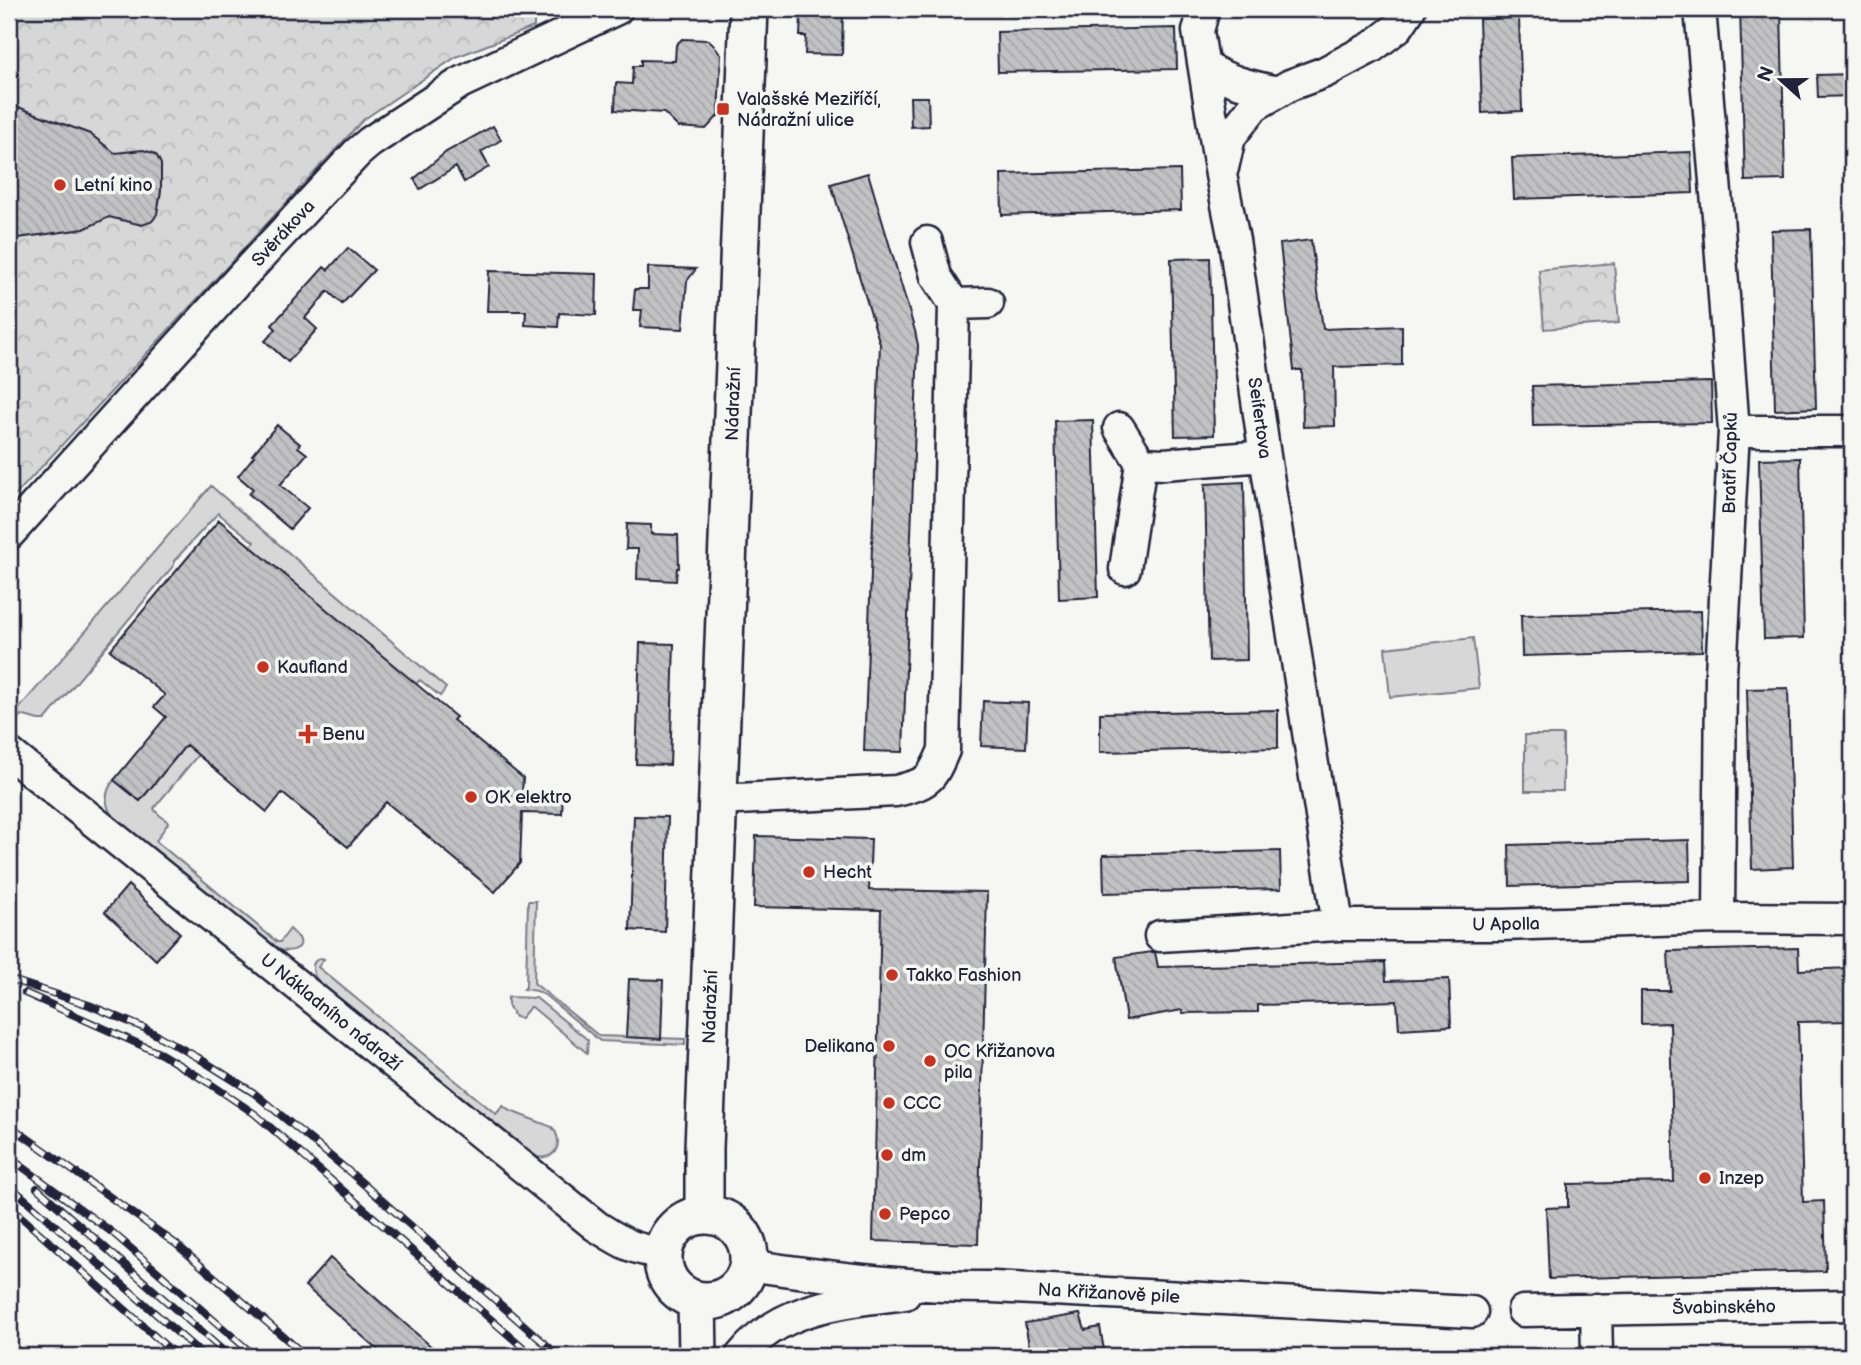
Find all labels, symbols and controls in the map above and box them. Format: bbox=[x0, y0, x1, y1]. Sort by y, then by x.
north arrow bbox=[1745, 46, 1815, 116]
text: N bbox=[1753, 64, 1780, 85]
place label: Valašské Meziříčí, Nádražní ulice bbox=[737, 89, 881, 131]
marker: Valašské Meziříčí, Nádražní ulice bbox=[715, 101, 731, 117]
place label: Letní kino bbox=[74, 175, 153, 196]
marker: Letní kino bbox=[52, 177, 68, 193]
street label: Svěrákova bbox=[247, 196, 319, 271]
street label: Nádražní bbox=[722, 366, 745, 441]
street label: Seifertova bbox=[1243, 376, 1276, 460]
street label: Bratří Čapků bbox=[1717, 412, 1742, 514]
place label: Kaufland bbox=[277, 657, 348, 678]
marker: Kaufland bbox=[255, 659, 271, 675]
place label: Benu bbox=[322, 724, 365, 745]
marker: Benu bbox=[300, 726, 316, 742]
place label: OK elektro bbox=[485, 787, 572, 808]
marker: OK elektro bbox=[463, 789, 479, 805]
place label: Hecht bbox=[823, 862, 872, 883]
marker: Hecht bbox=[801, 864, 817, 880]
street label: U Apolla bbox=[1472, 913, 1540, 936]
street label: U Nákladního nádraží bbox=[256, 949, 406, 1076]
place label: Takko Fashion bbox=[906, 965, 1021, 986]
marker: Takko Fashion bbox=[884, 967, 900, 983]
street label: Nádražní bbox=[699, 969, 722, 1044]
place label: Delikana bbox=[804, 1036, 875, 1057]
marker: Delikana bbox=[881, 1038, 897, 1054]
place label: OC Křižanova pila bbox=[944, 1041, 1055, 1083]
marker: OC Křižanova pila bbox=[922, 1053, 938, 1069]
place label: CCC bbox=[903, 1093, 942, 1114]
marker: CCC bbox=[881, 1095, 897, 1111]
place label: dm bbox=[901, 1145, 926, 1166]
marker: dm bbox=[879, 1147, 895, 1163]
place label: Inzep bbox=[1719, 1168, 1764, 1189]
marker: Inzep bbox=[1697, 1170, 1713, 1186]
place label: Pepco bbox=[899, 1204, 951, 1225]
marker: Pepco bbox=[877, 1206, 893, 1222]
street label: Na Křižanově pile bbox=[1037, 1279, 1181, 1308]
street label: Švabinského bbox=[1672, 1295, 1776, 1319]

